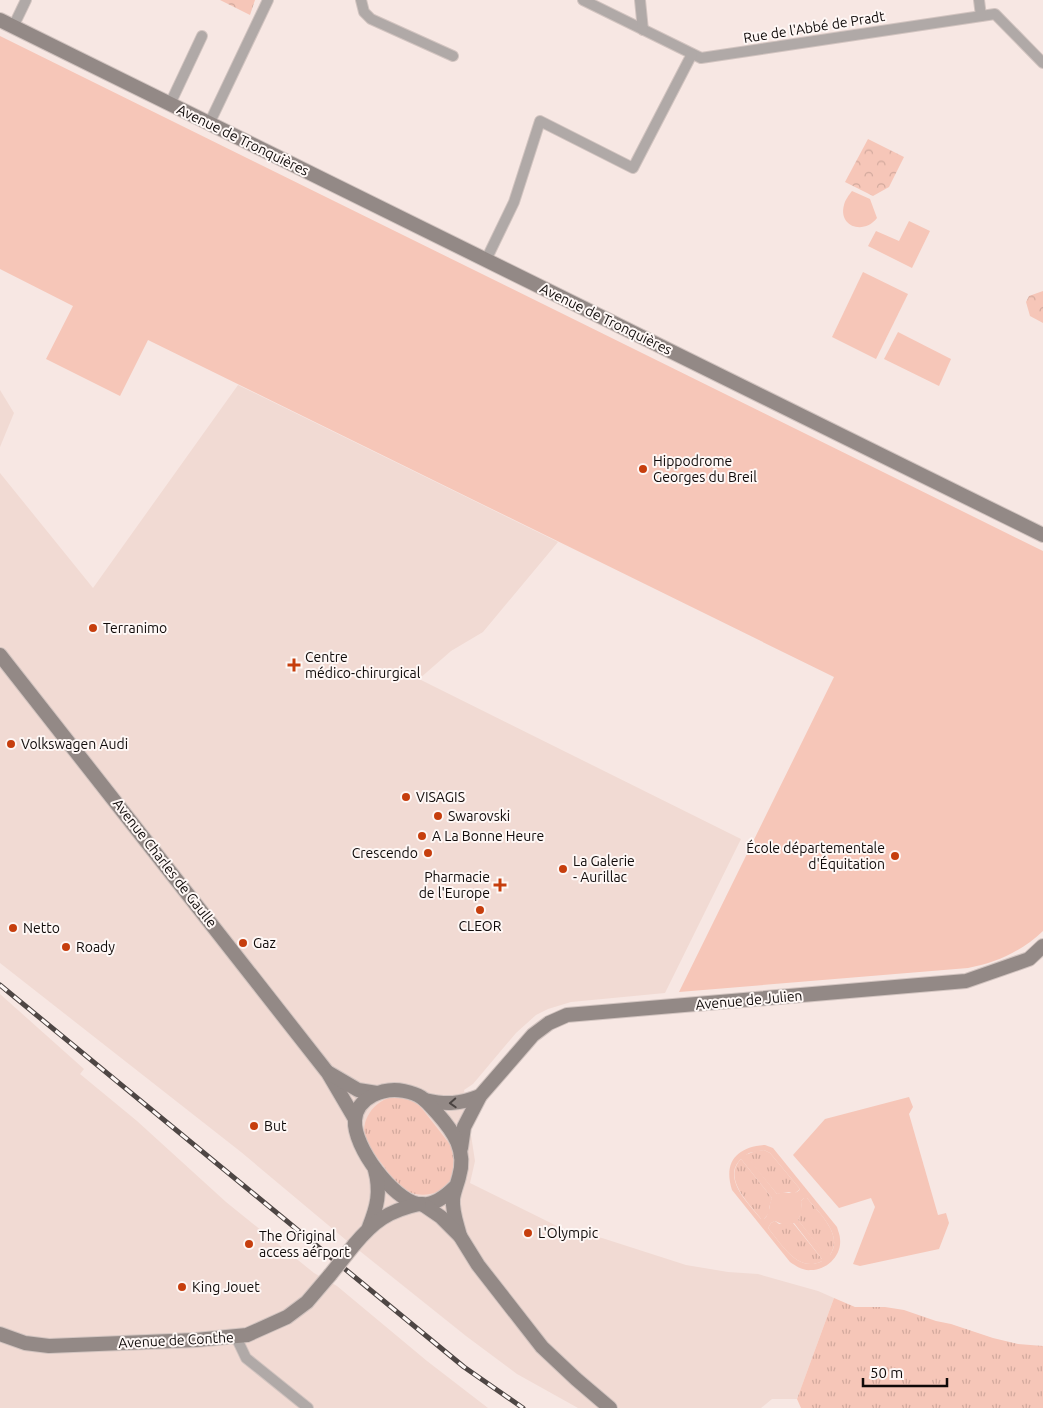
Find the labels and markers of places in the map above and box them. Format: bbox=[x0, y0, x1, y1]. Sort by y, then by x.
place label: Hippodrome Georges du Breil bbox=[653, 453, 757, 485]
marker: Hippodrome Georges du Breil bbox=[637, 463, 649, 475]
place label: Terranimo bbox=[103, 620, 167, 636]
marker: Terranimo bbox=[87, 622, 99, 634]
place label: Centre médico-chirurgical bbox=[305, 649, 421, 681]
marker: Centre médico-chirurgical bbox=[287, 658, 301, 672]
place label: Volkswagen Audi bbox=[21, 736, 128, 752]
marker: Volkswagen Audi bbox=[5, 738, 17, 750]
place label: VISAGIS bbox=[416, 789, 465, 805]
marker: VISAGIS bbox=[400, 791, 412, 803]
place label: Swarovski bbox=[448, 808, 510, 824]
marker: Swarovski bbox=[432, 810, 444, 822]
place label: A La Bonne Heure bbox=[432, 828, 544, 844]
marker: A La Bonne Heure bbox=[416, 830, 428, 842]
place label: École départementale d'Équitation bbox=[746, 839, 885, 872]
place label: Crescendo bbox=[352, 845, 418, 861]
marker: Crescendo bbox=[422, 847, 434, 859]
marker: École départementale d'Équitation bbox=[889, 850, 901, 862]
place label: La Galerie - Aurillac bbox=[573, 853, 635, 885]
marker: La Galerie - Aurillac bbox=[557, 863, 569, 875]
place label: Pharmacie de l'Europe bbox=[419, 869, 490, 901]
marker: Pharmacie de l'Europe bbox=[494, 879, 506, 891]
marker: CLEOR bbox=[474, 904, 486, 916]
place label: CLEOR bbox=[459, 918, 502, 934]
place label: Netto bbox=[23, 920, 60, 936]
marker: Netto bbox=[7, 922, 19, 934]
place label: Gaz bbox=[253, 935, 276, 951]
marker: Gaz bbox=[237, 937, 249, 949]
place label: Roady bbox=[76, 939, 115, 955]
marker: Roady bbox=[60, 941, 72, 953]
place label: But bbox=[264, 1118, 287, 1134]
marker: But bbox=[248, 1120, 260, 1132]
place label: L'Olympic bbox=[538, 1225, 599, 1241]
marker: L'Olympic bbox=[522, 1227, 534, 1239]
place label: The Original access aérport bbox=[259, 1228, 350, 1260]
marker: The Original access aérport bbox=[243, 1238, 255, 1250]
place label: King Jouet bbox=[192, 1279, 260, 1295]
marker: King Jouet bbox=[176, 1281, 188, 1293]

